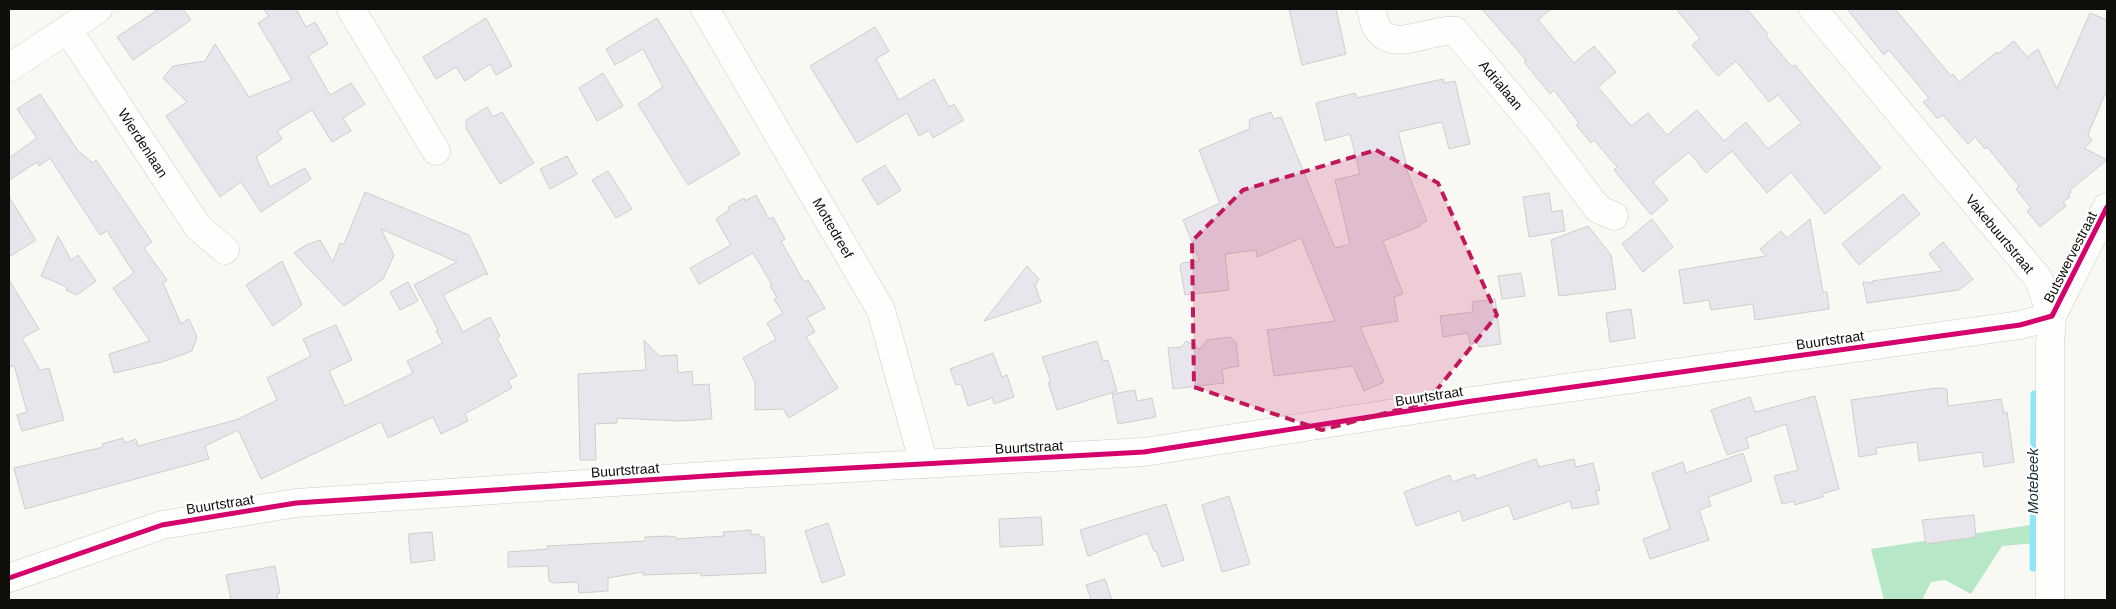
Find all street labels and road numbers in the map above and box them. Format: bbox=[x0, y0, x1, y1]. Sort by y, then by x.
street label: Adrialaan bbox=[1476, 57, 1526, 113]
street label: Wierdenlaan bbox=[115, 106, 171, 180]
street label: Vakebuurtstraat bbox=[1962, 191, 2038, 277]
street label: Mottedreef bbox=[809, 195, 857, 261]
street label: Butswervestraat bbox=[2040, 209, 2100, 305]
street label: Buurtstraat bbox=[1795, 327, 1865, 353]
street label: Buurtstraat bbox=[1394, 383, 1464, 409]
street label: Buurtstraat bbox=[994, 437, 1064, 457]
street label: Buurtstraat bbox=[590, 460, 660, 480]
street label: Buurtstraat bbox=[185, 491, 255, 517]

